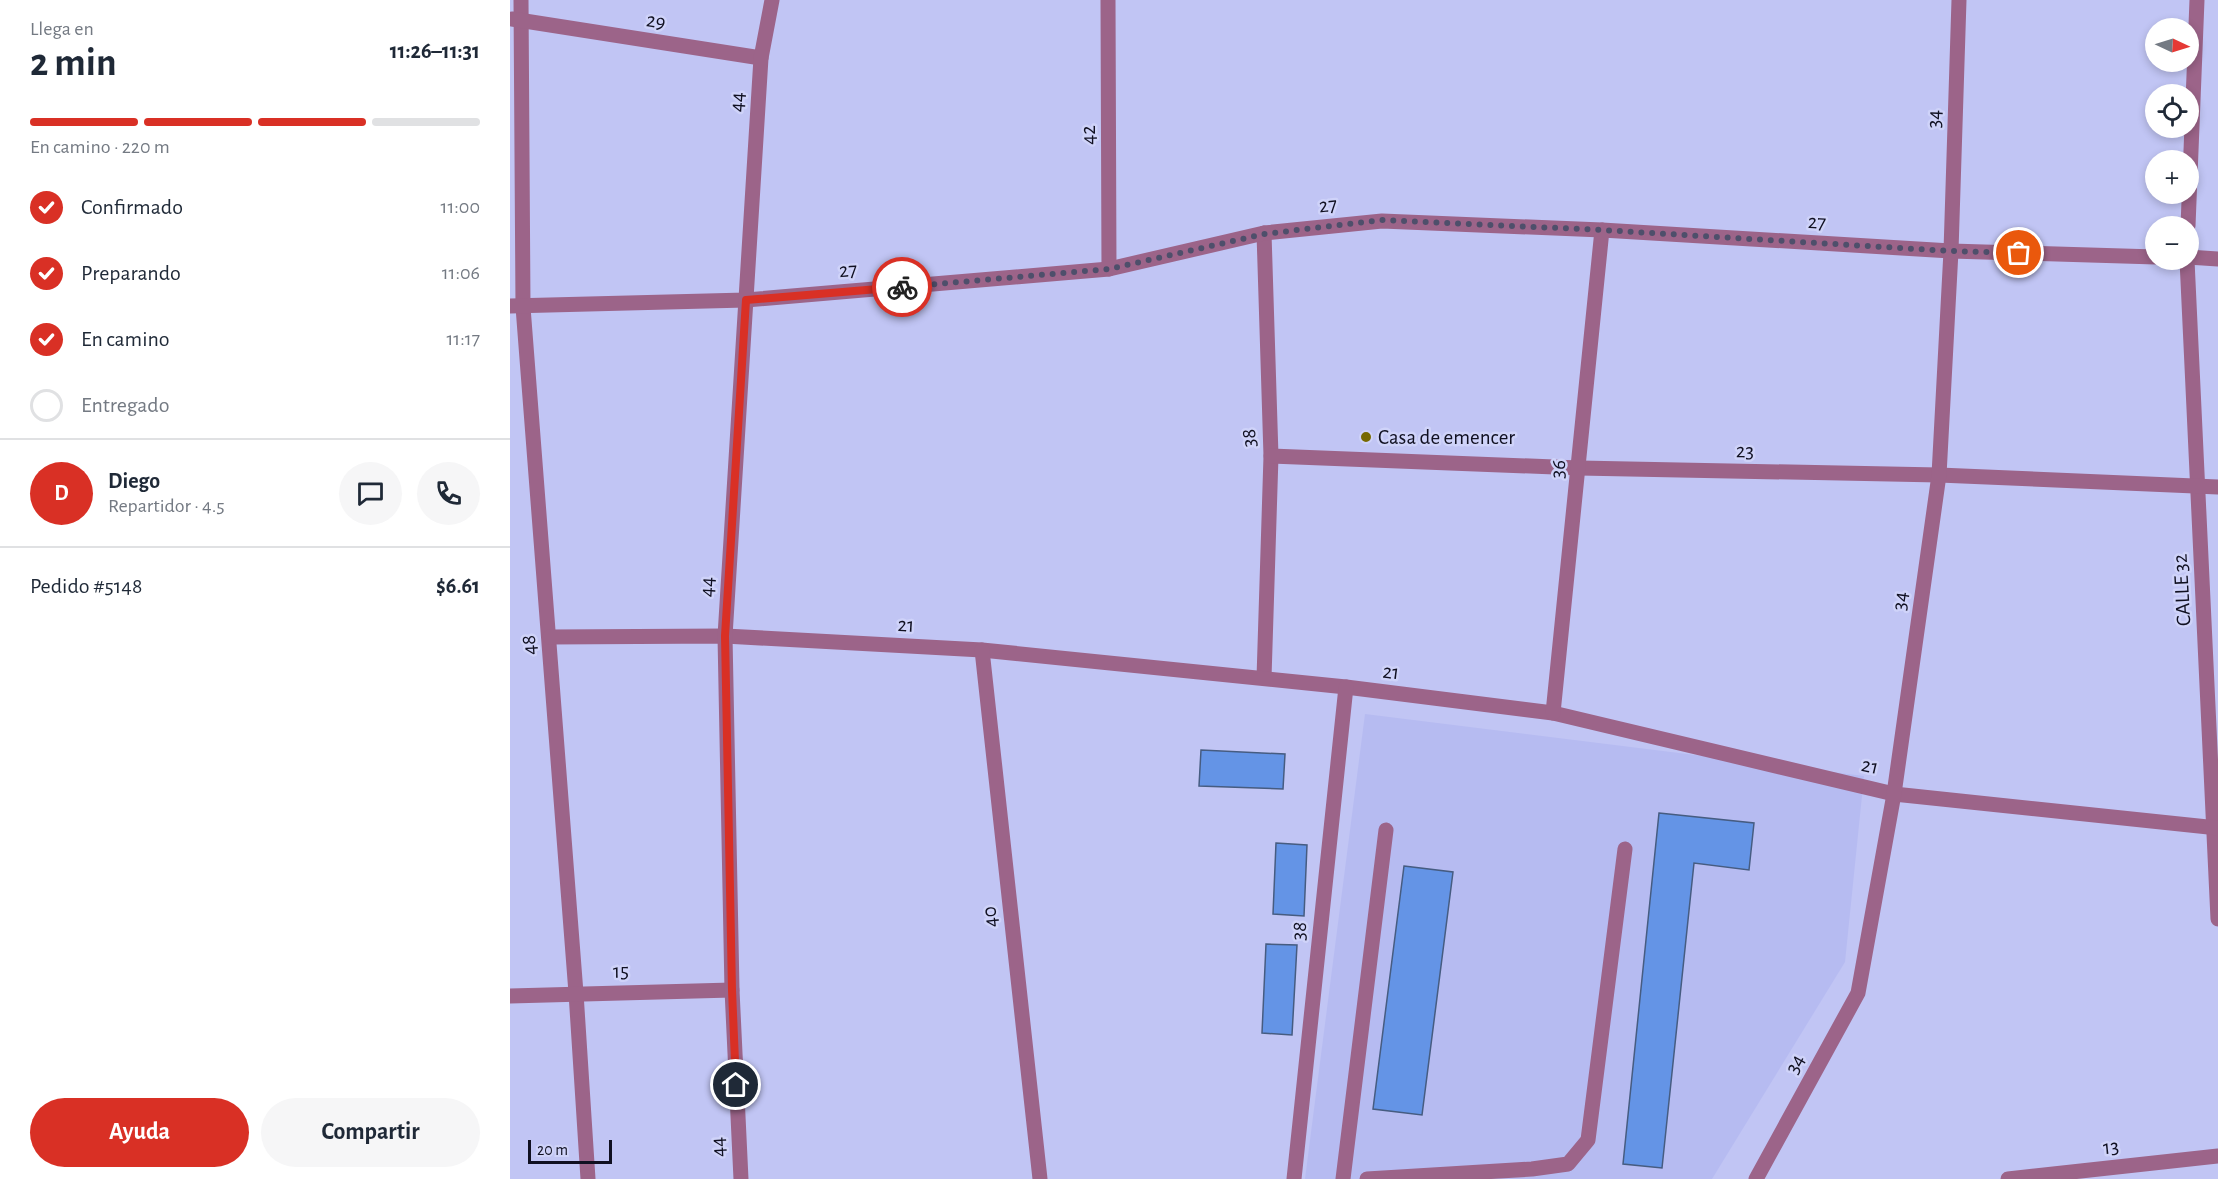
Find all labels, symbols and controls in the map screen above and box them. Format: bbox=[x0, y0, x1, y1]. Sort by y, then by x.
street label: 29 bbox=[645, 9, 667, 33]
north arrow bbox=[2145, 18, 2199, 72]
map controls bbox=[2145, 18, 2199, 270]
text: Llega en bbox=[30, 19, 94, 39]
text: 11:26–11:31 bbox=[390, 40, 480, 62]
text: 2 min bbox=[30, 44, 117, 83]
button: locate bbox=[2145, 84, 2199, 138]
street label: 44 bbox=[726, 91, 748, 113]
street label: 34 bbox=[1923, 109, 1945, 129]
street label: 42 bbox=[1078, 125, 1099, 145]
text: En camino · 220 m bbox=[30, 137, 170, 157]
button: + bbox=[2145, 150, 2199, 204]
icon: check bbox=[30, 191, 63, 224]
street label: 27 bbox=[1318, 194, 1338, 216]
text: Confirmado bbox=[81, 196, 183, 218]
text: 11:00 bbox=[441, 197, 480, 217]
street label: 27 bbox=[1807, 211, 1827, 233]
button: − bbox=[2145, 216, 2199, 270]
pin bbox=[1993, 227, 2044, 278]
icon: bag bbox=[2002, 236, 2035, 269]
icon: check bbox=[30, 257, 63, 290]
courier bbox=[872, 257, 932, 317]
street label: 27 bbox=[838, 259, 858, 281]
text: Preparando bbox=[81, 262, 181, 284]
text: 11:06 bbox=[442, 263, 480, 283]
icon: bike bbox=[886, 271, 919, 304]
icon: check bbox=[30, 323, 63, 356]
text: En camino bbox=[81, 328, 170, 350]
text: 11:17 bbox=[446, 329, 480, 349]
text: Entregado bbox=[81, 394, 170, 416]
place label: Casa de emencer bbox=[1378, 427, 1515, 448]
street label: 38 bbox=[1238, 428, 1260, 448]
marker: Casa de emencer bbox=[1359, 430, 1373, 444]
street label: 23 bbox=[1736, 440, 1754, 462]
street label: 36 bbox=[1547, 459, 1569, 479]
button: chat bbox=[339, 462, 402, 525]
button: phone bbox=[417, 462, 480, 525]
text: Diego bbox=[108, 470, 160, 492]
text: D bbox=[54, 482, 69, 504]
text: Repartidor · 4.5 bbox=[108, 496, 225, 516]
street label: CALLE 32 bbox=[2170, 553, 2194, 627]
text: Pedido #5148 bbox=[30, 575, 142, 597]
text: $6.61 bbox=[436, 575, 480, 597]
street label: 44 bbox=[696, 576, 718, 598]
street label: 34 bbox=[1888, 590, 1912, 612]
street label: 21 bbox=[897, 614, 915, 636]
street label: 48 bbox=[518, 634, 540, 656]
street label: 21 bbox=[1381, 661, 1401, 683]
street label: 21 bbox=[1859, 754, 1881, 778]
street label: 40 bbox=[978, 905, 1002, 929]
street label: 38 bbox=[1288, 921, 1310, 941]
street label: 15 bbox=[613, 960, 629, 982]
street label: 34 bbox=[1781, 1051, 1809, 1077]
pin bbox=[710, 1059, 761, 1110]
icon: home bbox=[719, 1068, 752, 1101]
button: Ayuda bbox=[30, 1098, 249, 1167]
button: Compartir bbox=[261, 1098, 480, 1167]
street label: 44 bbox=[707, 1136, 729, 1158]
street label: 13 bbox=[2102, 1136, 2120, 1158]
scale bar bbox=[528, 1137, 612, 1164]
text: 20 m bbox=[537, 1142, 568, 1158]

